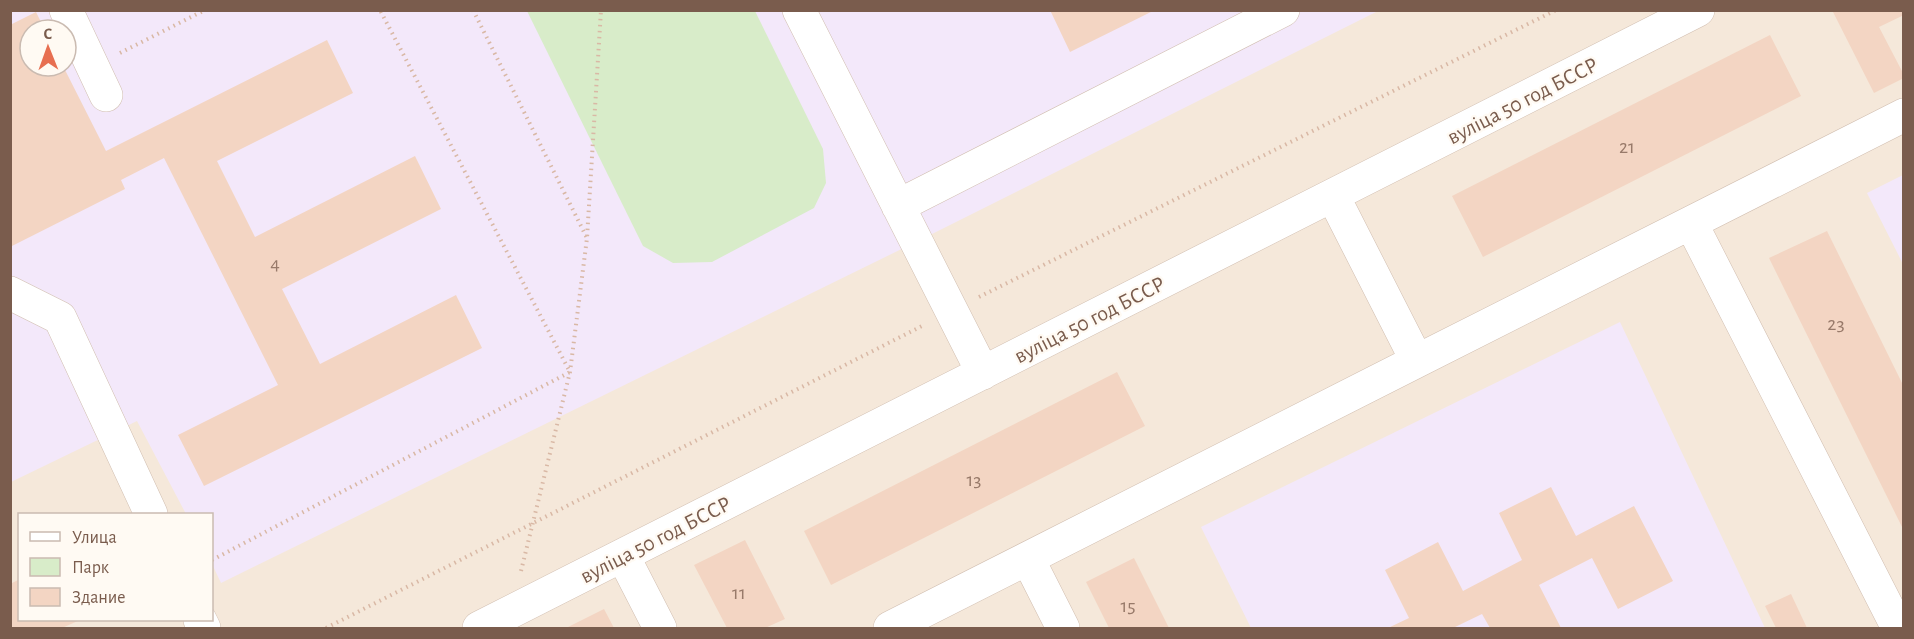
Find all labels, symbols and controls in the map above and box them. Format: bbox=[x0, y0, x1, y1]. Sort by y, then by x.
north arrow bbox=[18, 18, 78, 78]
text: С bbox=[43, 26, 52, 42]
street label: вуліца 50 год БССР bbox=[1444, 53, 1601, 148]
house number: 21 bbox=[1619, 137, 1635, 157]
house number: 4 bbox=[270, 254, 280, 274]
street label: вуліца 50 год БССР bbox=[1011, 272, 1168, 367]
house number: 23 bbox=[1827, 314, 1845, 334]
house number: 13 bbox=[966, 470, 982, 490]
street label: вуліца 50 год БССР bbox=[577, 492, 734, 587]
legend bbox=[18, 513, 213, 621]
text: Улица bbox=[72, 529, 117, 547]
text: Парк bbox=[72, 559, 110, 577]
house number: 11 bbox=[732, 583, 746, 603]
text: Здание bbox=[72, 589, 126, 607]
house number: 15 bbox=[1120, 596, 1136, 616]

